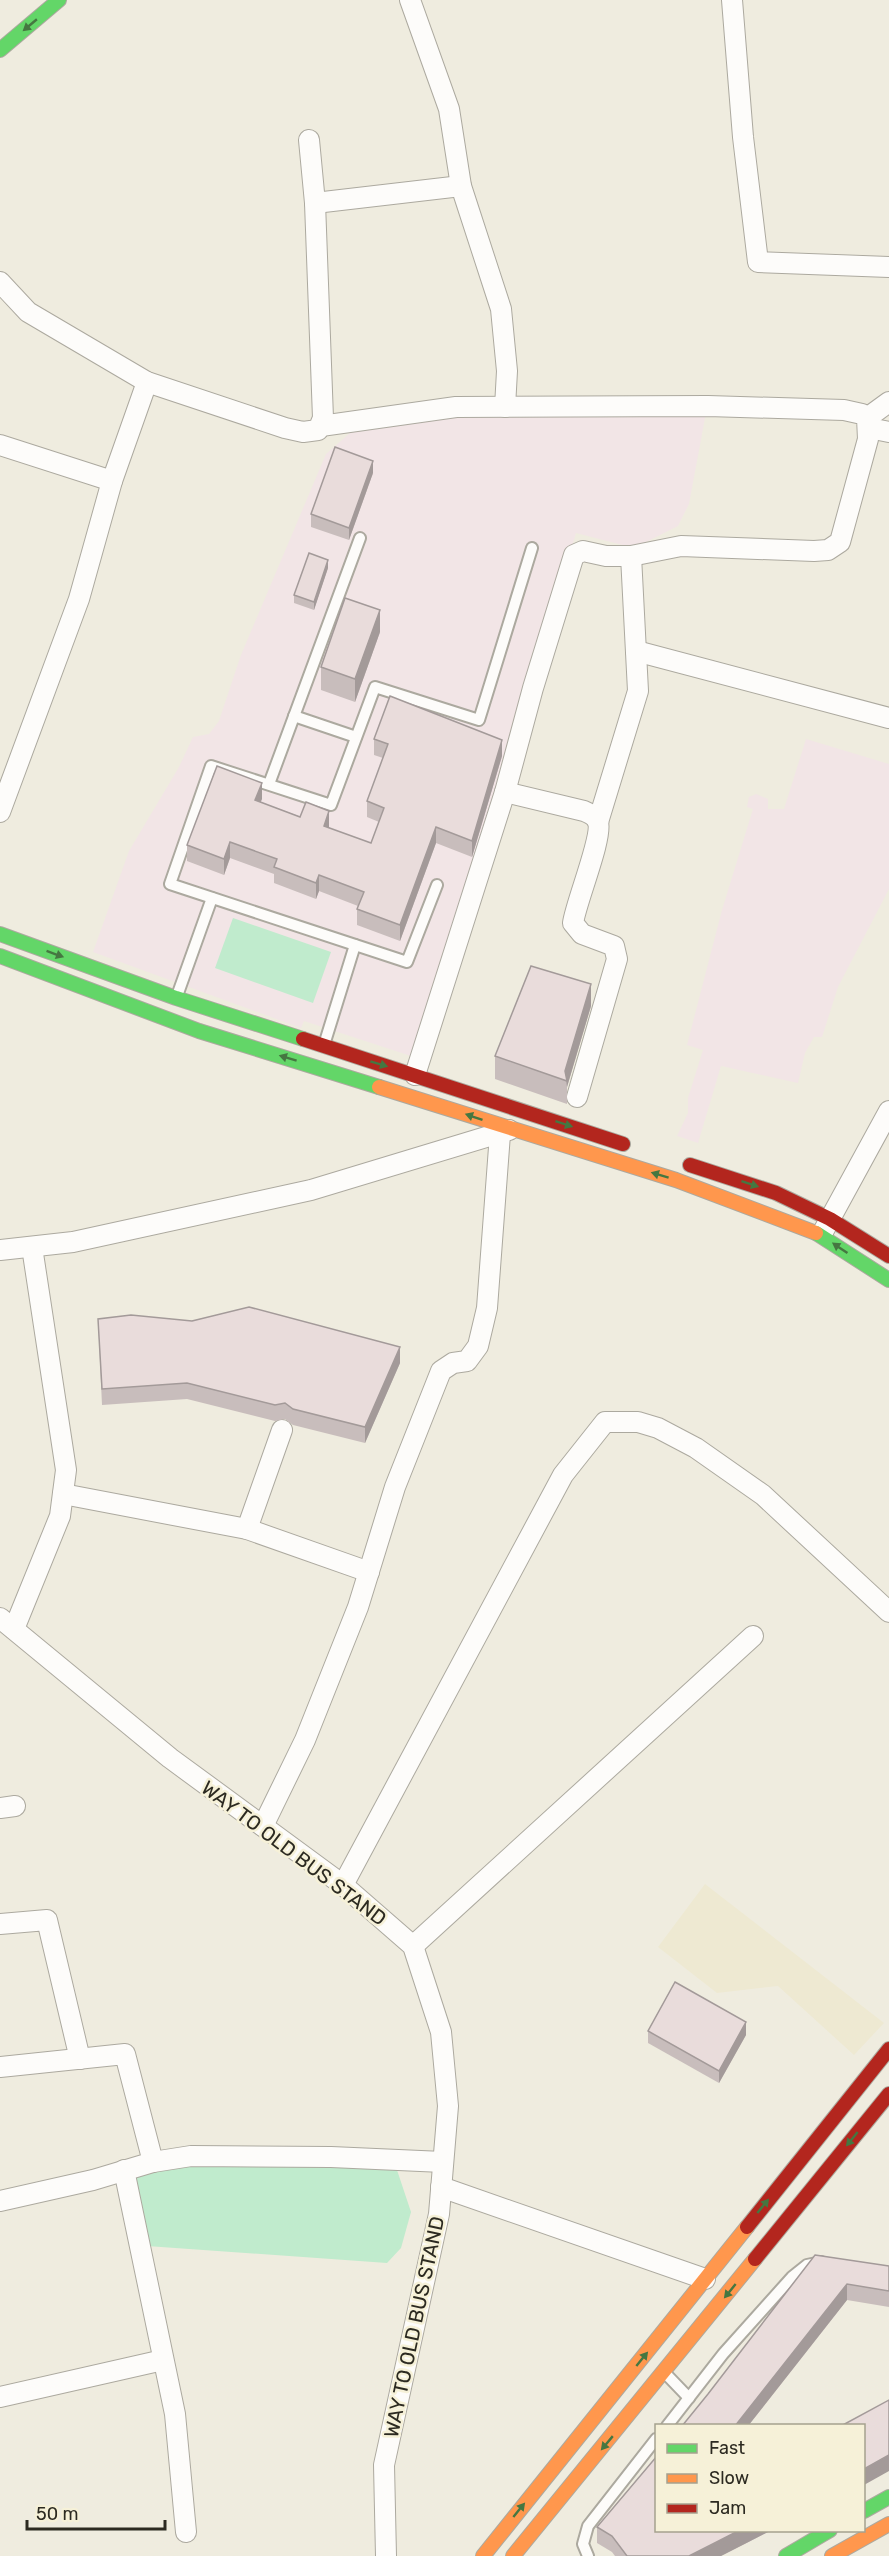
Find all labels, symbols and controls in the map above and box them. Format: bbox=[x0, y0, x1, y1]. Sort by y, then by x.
one-way arrow bbox=[23, 18, 38, 31]
one-way arrow bbox=[46, 949, 64, 959]
one-way arrow bbox=[279, 1053, 297, 1062]
one-way arrow bbox=[370, 1060, 388, 1069]
one-way arrow bbox=[465, 1111, 483, 1121]
one-way arrow bbox=[555, 1120, 573, 1130]
one-way arrow bbox=[651, 1170, 669, 1179]
one-way arrow bbox=[741, 1180, 759, 1190]
one-way arrow bbox=[832, 1242, 849, 1253]
street label: WAY TO OLD BUS STAND bbox=[197, 1776, 391, 1930]
one-way arrow bbox=[846, 2131, 859, 2147]
one-way arrow bbox=[757, 2198, 770, 2214]
street label: WAY TO OLD BUS STAND bbox=[379, 2214, 449, 2440]
one-way arrow bbox=[725, 2284, 737, 2299]
one-way arrow bbox=[635, 2351, 647, 2366]
legend bbox=[655, 2424, 865, 2532]
one-way arrow bbox=[602, 2435, 614, 2450]
text: Fast bbox=[709, 2437, 745, 2459]
text: Slow bbox=[709, 2467, 749, 2489]
scale bar bbox=[27, 2493, 165, 2531]
text: Jam bbox=[709, 2497, 746, 2519]
text: 50 m bbox=[36, 2503, 79, 2525]
one-way arrow bbox=[513, 2503, 525, 2518]

